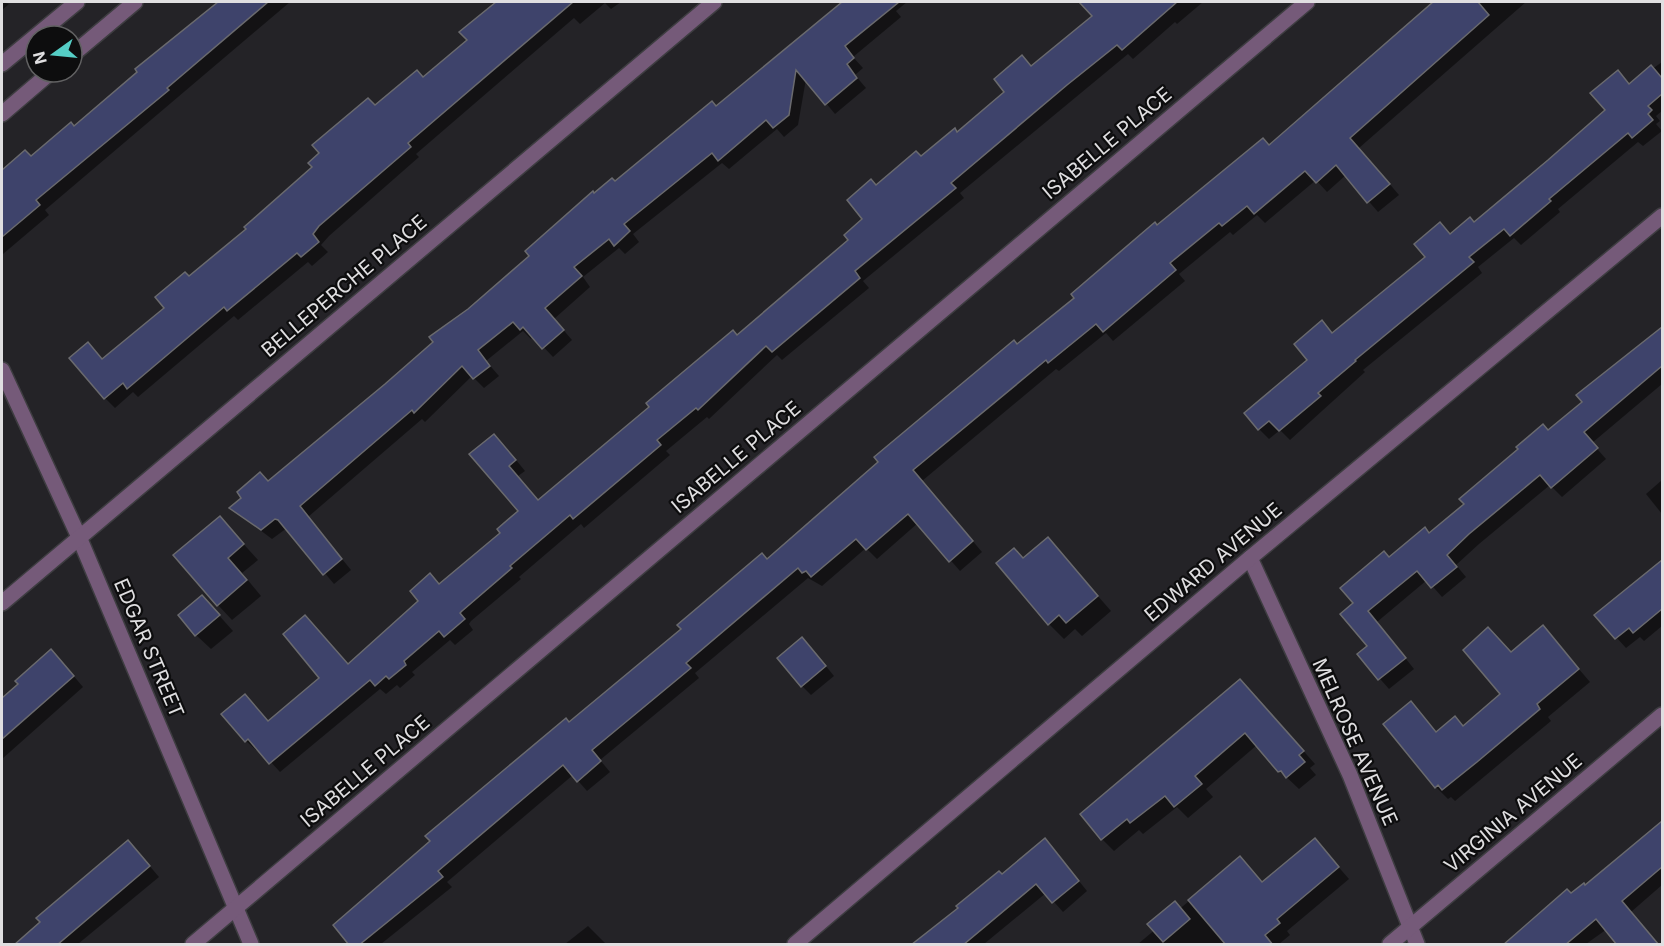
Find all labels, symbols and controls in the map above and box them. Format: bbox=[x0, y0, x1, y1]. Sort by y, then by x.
north arrow bbox=[24, 24, 84, 84]
text: N bbox=[28, 49, 51, 66]
street label: ISABELLE PLACE bbox=[1038, 82, 1176, 204]
street label: BELLEPERCHE PLACE bbox=[256, 210, 432, 362]
street label: ISABELLE PLACE bbox=[667, 396, 805, 518]
street label: EDWARD AVENUE bbox=[1139, 498, 1287, 626]
street label: EDGAR STREET bbox=[109, 575, 189, 721]
street label: MELROSE AVENUE bbox=[1307, 655, 1403, 829]
street label: ISABELLE PLACE bbox=[296, 710, 434, 832]
street label: VIRGINIA AVENUE bbox=[1439, 748, 1587, 878]

